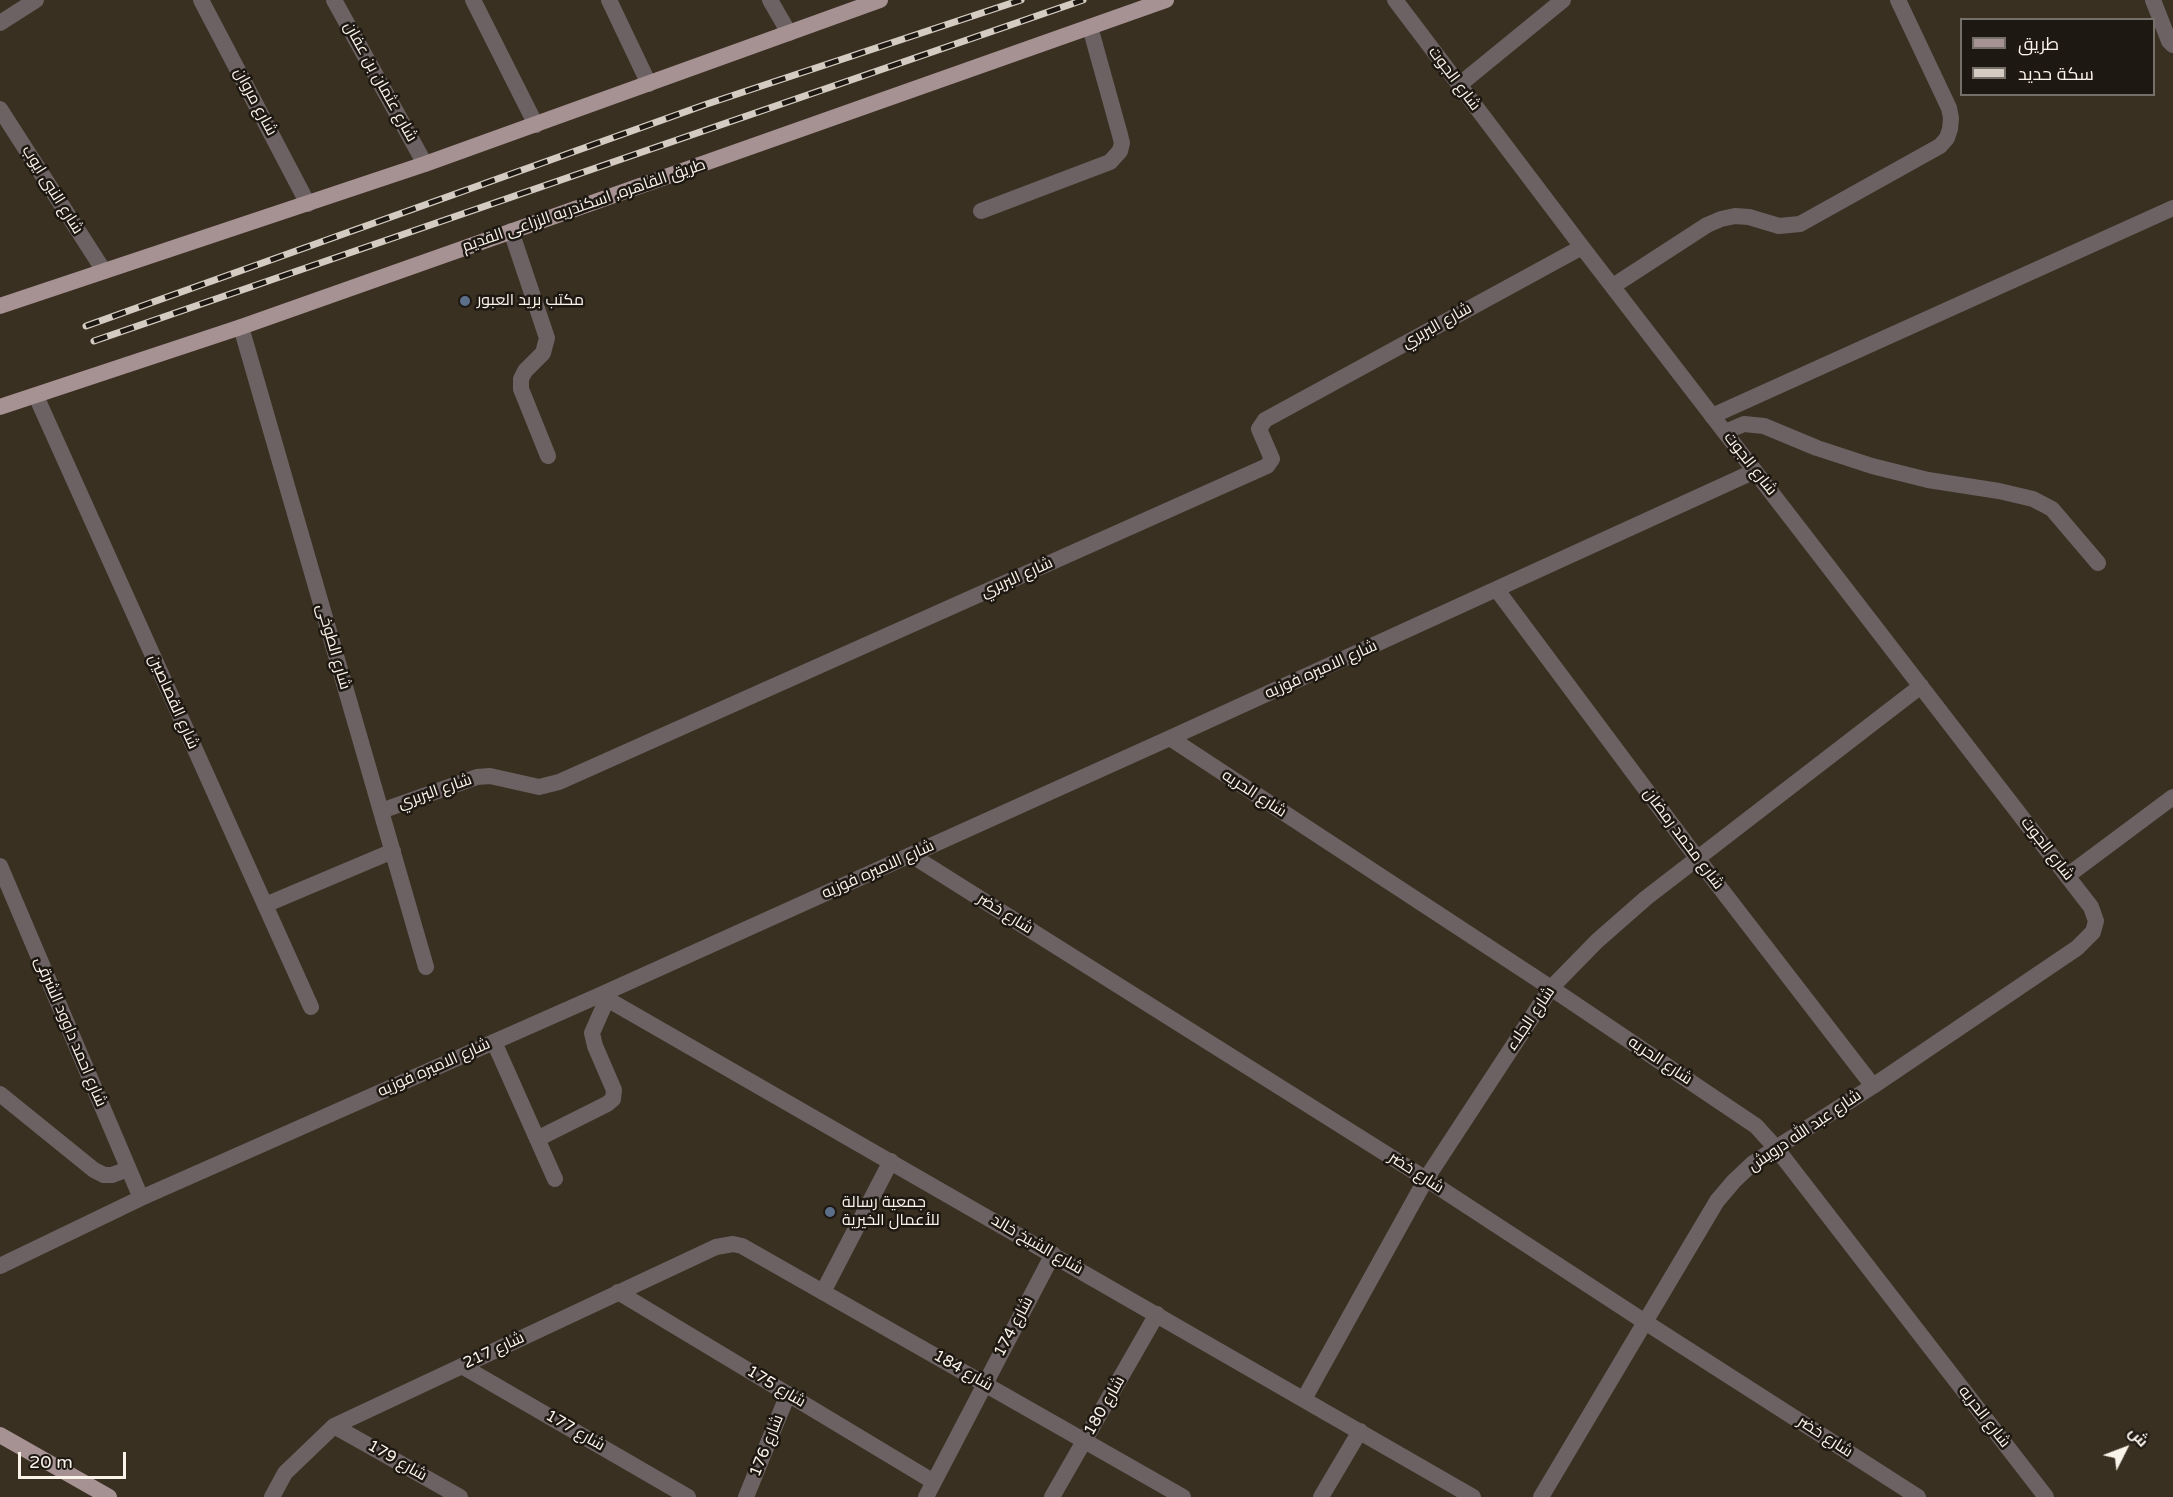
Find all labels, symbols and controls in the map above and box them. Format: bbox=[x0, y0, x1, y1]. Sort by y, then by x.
legend bbox=[1960, 18, 2155, 96]
street label: شارع عثمان بن عفان bbox=[339, 19, 421, 145]
text: طريق bbox=[2018, 33, 2059, 55]
street label: شارع الجوت bbox=[1424, 43, 1484, 115]
text: سكة حديد bbox=[2018, 63, 2094, 85]
street label: شارع مروان bbox=[229, 65, 281, 139]
street label: شارع النبى ايوب bbox=[17, 142, 87, 238]
street label: طريق القاهره, اسكندريه الزراعى القديم bbox=[460, 155, 708, 257]
place label: مكتب بريد العبور bbox=[477, 291, 584, 311]
marker: مكتب بريد العبور bbox=[458, 294, 472, 308]
street label: شارع البربري bbox=[1399, 299, 1475, 353]
street label: شارع الجوت bbox=[1719, 428, 1781, 500]
street label: شارع البربري bbox=[978, 554, 1056, 602]
street label: شارع الطوخى bbox=[312, 602, 354, 692]
street label: شارع الاميره فوزيه bbox=[1262, 637, 1380, 703]
street label: شارع القصاصين bbox=[144, 652, 202, 752]
street label: شارع الحريه bbox=[1218, 766, 1290, 822]
street label: شارع البربري bbox=[396, 770, 474, 814]
street label: شارع محمد رمضان bbox=[1639, 784, 1727, 894]
street label: شارع الجوت bbox=[2016, 813, 2078, 885]
street label: شارع الاميره فوزيه bbox=[819, 837, 937, 903]
street label: شارع خضر bbox=[974, 889, 1036, 939]
street label: شارع احمد داوود الشرقى bbox=[30, 954, 110, 1110]
street label: شارع الجلاء bbox=[1503, 983, 1559, 1055]
street label: شارع الحريه bbox=[1624, 1033, 1696, 1089]
street label: شارع الاميره فوزيه bbox=[375, 1035, 493, 1101]
street label: شارع عبد الله درويش bbox=[1745, 1086, 1865, 1176]
street label: شارع خضر bbox=[1385, 1148, 1447, 1198]
place label: جمعية رسالة للأعمال الخيرية bbox=[842, 1193, 940, 1231]
marker: جمعية رسالة للأعمال الخيرية bbox=[823, 1205, 837, 1219]
street label: شارع الشيخ خالد bbox=[988, 1211, 1086, 1279]
street label: شارع 174 bbox=[990, 1294, 1038, 1360]
street label: شارع 217 bbox=[460, 1329, 528, 1373]
street label: شارع 184 bbox=[930, 1346, 996, 1396]
street label: شارع 175 bbox=[743, 1362, 809, 1412]
street label: شارع 180 bbox=[1080, 1373, 1130, 1439]
street label: شارع الحريه bbox=[1954, 1382, 2014, 1452]
street label: شارع 177 bbox=[542, 1406, 608, 1456]
street label: شارع 176 bbox=[746, 1412, 788, 1480]
street label: شارع خضر bbox=[1794, 1412, 1856, 1462]
north arrow bbox=[2095, 1419, 2155, 1479]
text: ش bbox=[2124, 1423, 2153, 1451]
street label: شارع 179 bbox=[364, 1436, 430, 1486]
scale bar bbox=[21, 1440, 129, 1478]
text: 20 m bbox=[29, 1451, 73, 1473]

